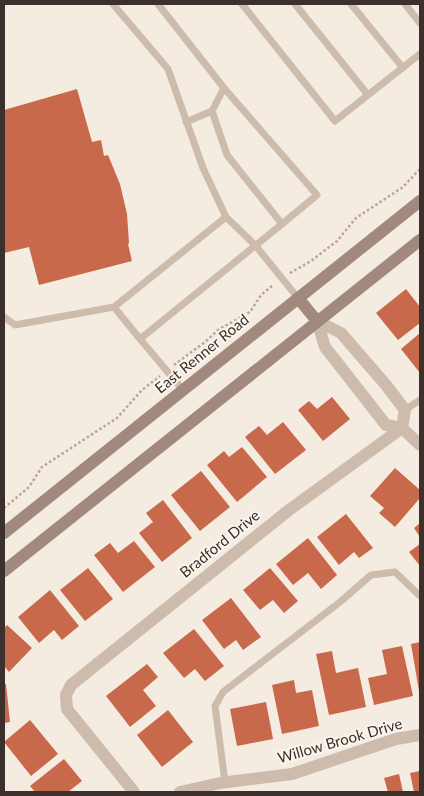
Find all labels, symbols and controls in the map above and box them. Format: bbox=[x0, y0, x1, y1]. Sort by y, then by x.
street label: East Renner Road bbox=[151, 310, 252, 397]
street label: Bradford Drive bbox=[176, 506, 263, 581]
street label: Willow Brook Drive bbox=[275, 714, 404, 766]

